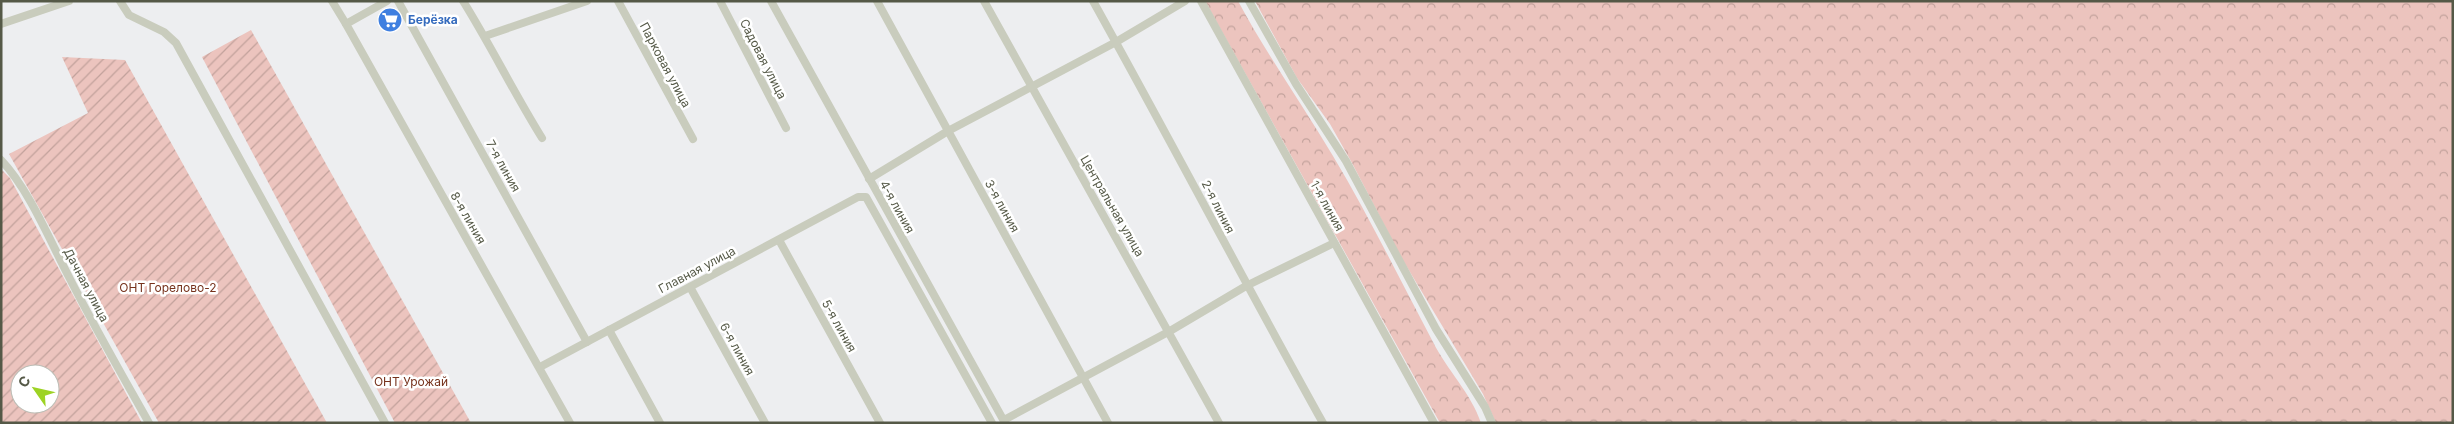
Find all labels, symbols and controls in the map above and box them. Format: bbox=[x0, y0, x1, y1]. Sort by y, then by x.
supermarket icon: Берёзка bbox=[377, 7, 403, 33]
place label: Берёзка bbox=[408, 12, 458, 27]
street label: Садовая улица bbox=[737, 16, 790, 101]
street label: Парковая улица bbox=[637, 20, 694, 110]
street label: 7-я линия bbox=[483, 137, 524, 194]
street label: Центральная улица bbox=[1077, 153, 1148, 259]
street label: 3-я линия bbox=[982, 177, 1023, 235]
street label: 4-я линия bbox=[877, 178, 918, 236]
street label: 2-я линия bbox=[1199, 178, 1238, 236]
street label: 1-я линия bbox=[1307, 178, 1347, 234]
street label: 8-я линия bbox=[447, 189, 489, 247]
street label: Главная улица bbox=[656, 243, 738, 296]
street label: Дачная улица bbox=[61, 245, 112, 324]
park label: ОНТ Горелово-2 bbox=[119, 280, 217, 295]
street label: 5-я линия bbox=[819, 297, 860, 355]
street label: 6-я линия bbox=[717, 320, 758, 378]
north arrow bbox=[10, 364, 60, 414]
text: С bbox=[14, 372, 34, 390]
park label: ОНТ Урожай bbox=[374, 374, 448, 389]

